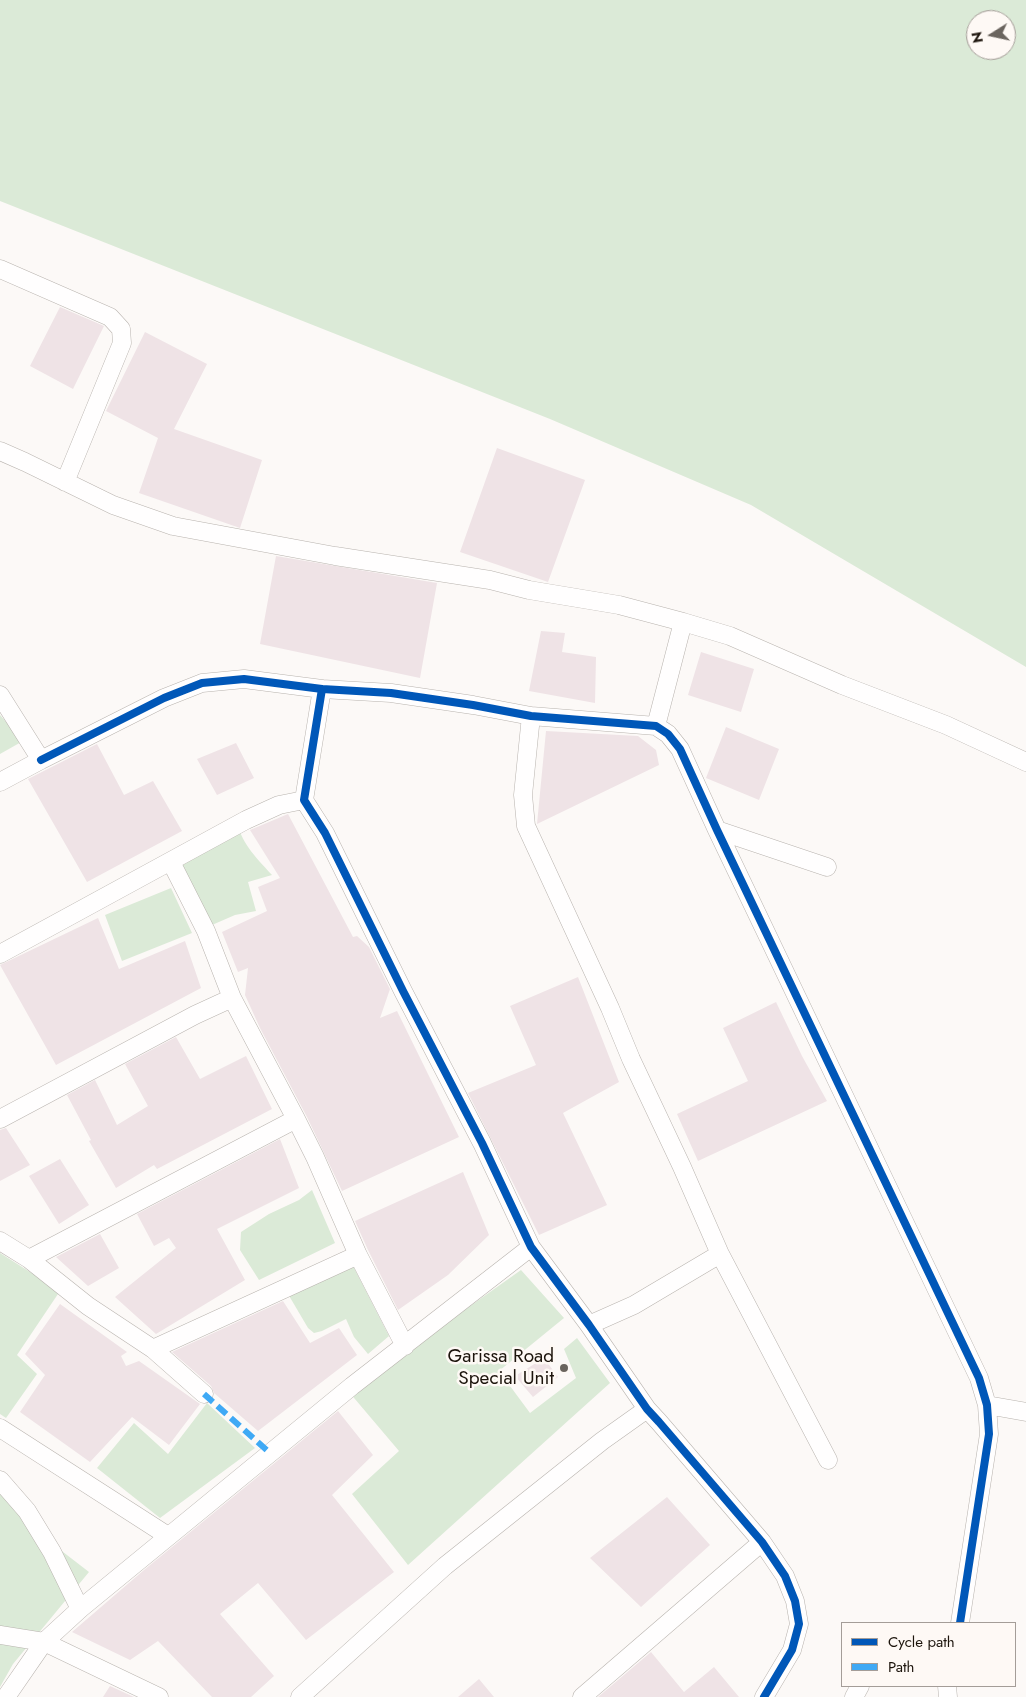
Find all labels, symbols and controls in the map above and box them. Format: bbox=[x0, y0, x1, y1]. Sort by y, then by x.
north arrow bbox=[966, 10, 1016, 60]
text: N bbox=[966, 30, 988, 45]
place label: Garissa Road Special Unit bbox=[448, 1346, 554, 1390]
marker: Garissa Road Special Unit bbox=[558, 1362, 570, 1374]
legend bbox=[841, 1622, 1016, 1687]
text: Cycle path bbox=[888, 1631, 955, 1653]
text: Path bbox=[888, 1656, 914, 1678]

